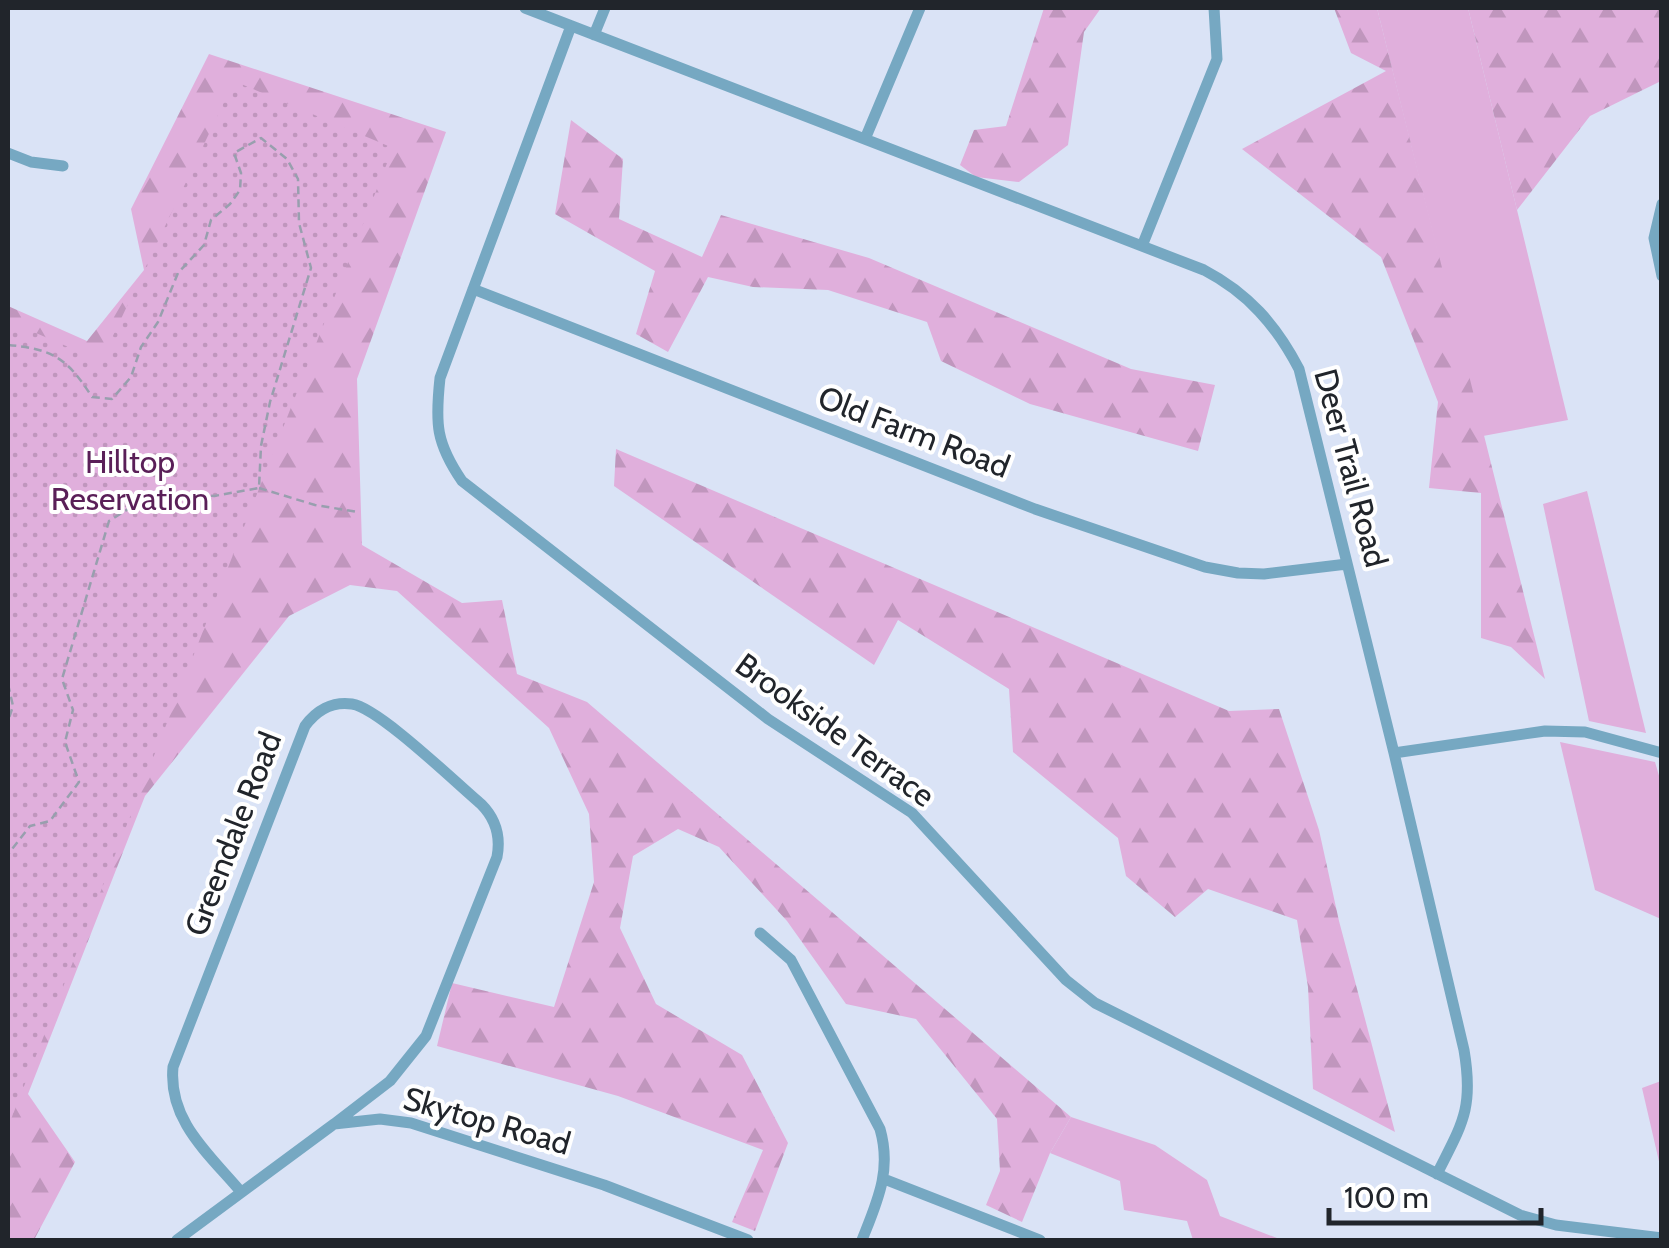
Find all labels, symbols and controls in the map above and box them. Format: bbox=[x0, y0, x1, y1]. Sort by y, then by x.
street label: Deer Trail Road bbox=[1306, 364, 1397, 571]
street label: Old Farm Road bbox=[813, 377, 1015, 486]
park label: Hilltop Reservation bbox=[51, 442, 209, 518]
street label: Brookside Terrace bbox=[728, 644, 942, 815]
street label: Greendale Road bbox=[176, 726, 289, 941]
street label: Skytop Road bbox=[399, 1078, 575, 1163]
scale bar bbox=[1329, 1163, 1542, 1225]
text: 100 m bbox=[1344, 1179, 1429, 1216]

